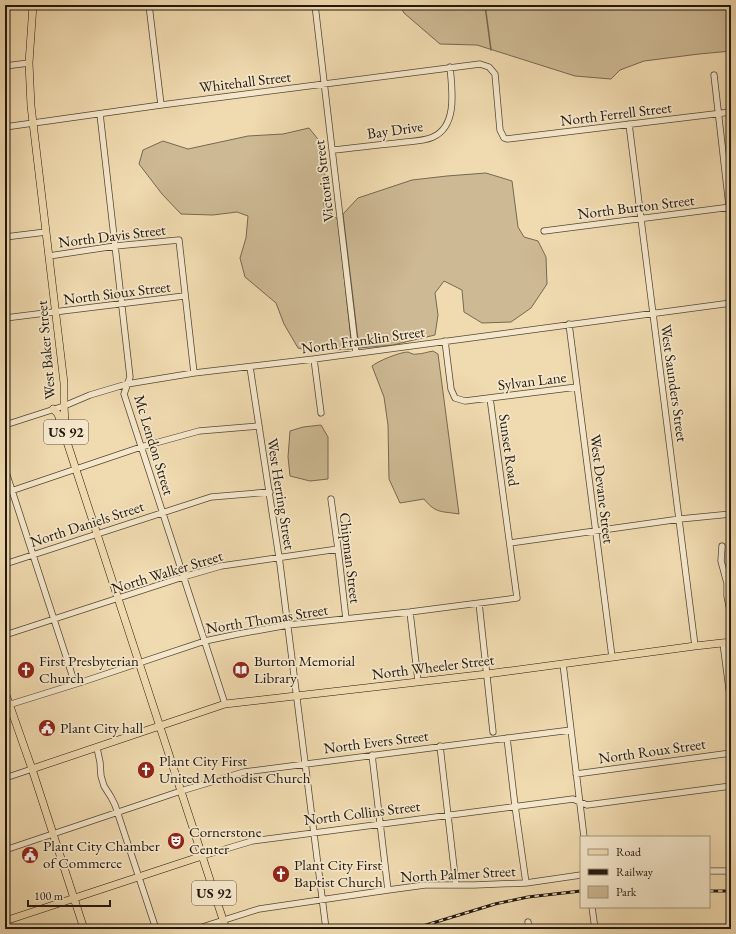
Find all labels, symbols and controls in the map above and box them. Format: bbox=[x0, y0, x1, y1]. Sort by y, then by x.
street label: Whitehall Street bbox=[198, 66, 292, 97]
street label: North Ferrell Street bbox=[559, 97, 673, 130]
street label: Bay Drive bbox=[366, 116, 424, 143]
street label: Victoria Street bbox=[309, 139, 338, 223]
street label: North Burton Street bbox=[576, 190, 696, 223]
street label: North Davis Street bbox=[57, 219, 167, 252]
street label: North Sioux Street bbox=[62, 276, 172, 309]
street label: West Baker Street bbox=[32, 299, 59, 400]
street label: North Franklin Street bbox=[300, 321, 426, 358]
street label: West Saunders Street bbox=[657, 323, 692, 443]
street label: Sylvan Lane bbox=[497, 367, 567, 394]
street label: Mc Lendon Street bbox=[130, 392, 179, 498]
street label: Sunset Road bbox=[495, 413, 524, 488]
road number: US 92 bbox=[44, 420, 88, 444]
street label: West Devane Street bbox=[586, 433, 619, 545]
street label: West Herring Street bbox=[263, 437, 300, 551]
street label: North Daniels Street bbox=[27, 496, 147, 551]
street label: Chipman Street bbox=[335, 511, 366, 605]
street label: North Walker Street bbox=[109, 545, 225, 597]
street label: North Thomas Street bbox=[204, 599, 330, 638]
street label: North Wheeler Street bbox=[371, 650, 496, 683]
place label: First Presbyterian Church bbox=[39, 651, 139, 687]
place label: Burton Memorial Library bbox=[254, 651, 356, 687]
church icon: First Presbyterian Church bbox=[16, 660, 36, 680]
library icon: Burton Memorial Library bbox=[231, 660, 251, 680]
public building icon: Plant City hall bbox=[37, 718, 57, 738]
place label: Plant City hall bbox=[60, 718, 143, 737]
street label: North Evers Street bbox=[322, 726, 430, 757]
street label: North Roux Street bbox=[597, 734, 707, 767]
place label: Plant City First United Methodist Church bbox=[159, 751, 311, 787]
church icon: Plant City First United Methodist Church bbox=[136, 760, 156, 780]
street label: North Collins Street bbox=[303, 796, 422, 829]
place label: Cornerstone Center bbox=[189, 822, 262, 858]
theatre icon: Cornerstone Center bbox=[166, 831, 186, 851]
place label: Plant City Chamber of Commerce bbox=[43, 836, 160, 872]
legend bbox=[580, 836, 710, 908]
text: Road bbox=[616, 844, 642, 860]
public building icon: Plant City Chamber of Commerce bbox=[20, 845, 40, 865]
place label: Plant City First Baptist Church bbox=[294, 855, 383, 891]
street label: North Palmer Street bbox=[400, 861, 516, 886]
church icon: Plant City First Baptist Church bbox=[271, 864, 291, 884]
text: Railway bbox=[616, 864, 654, 880]
road number: US 92 bbox=[192, 881, 236, 905]
scale bar bbox=[28, 882, 110, 908]
text: Park bbox=[616, 884, 637, 900]
text: 100 m bbox=[34, 888, 64, 904]

